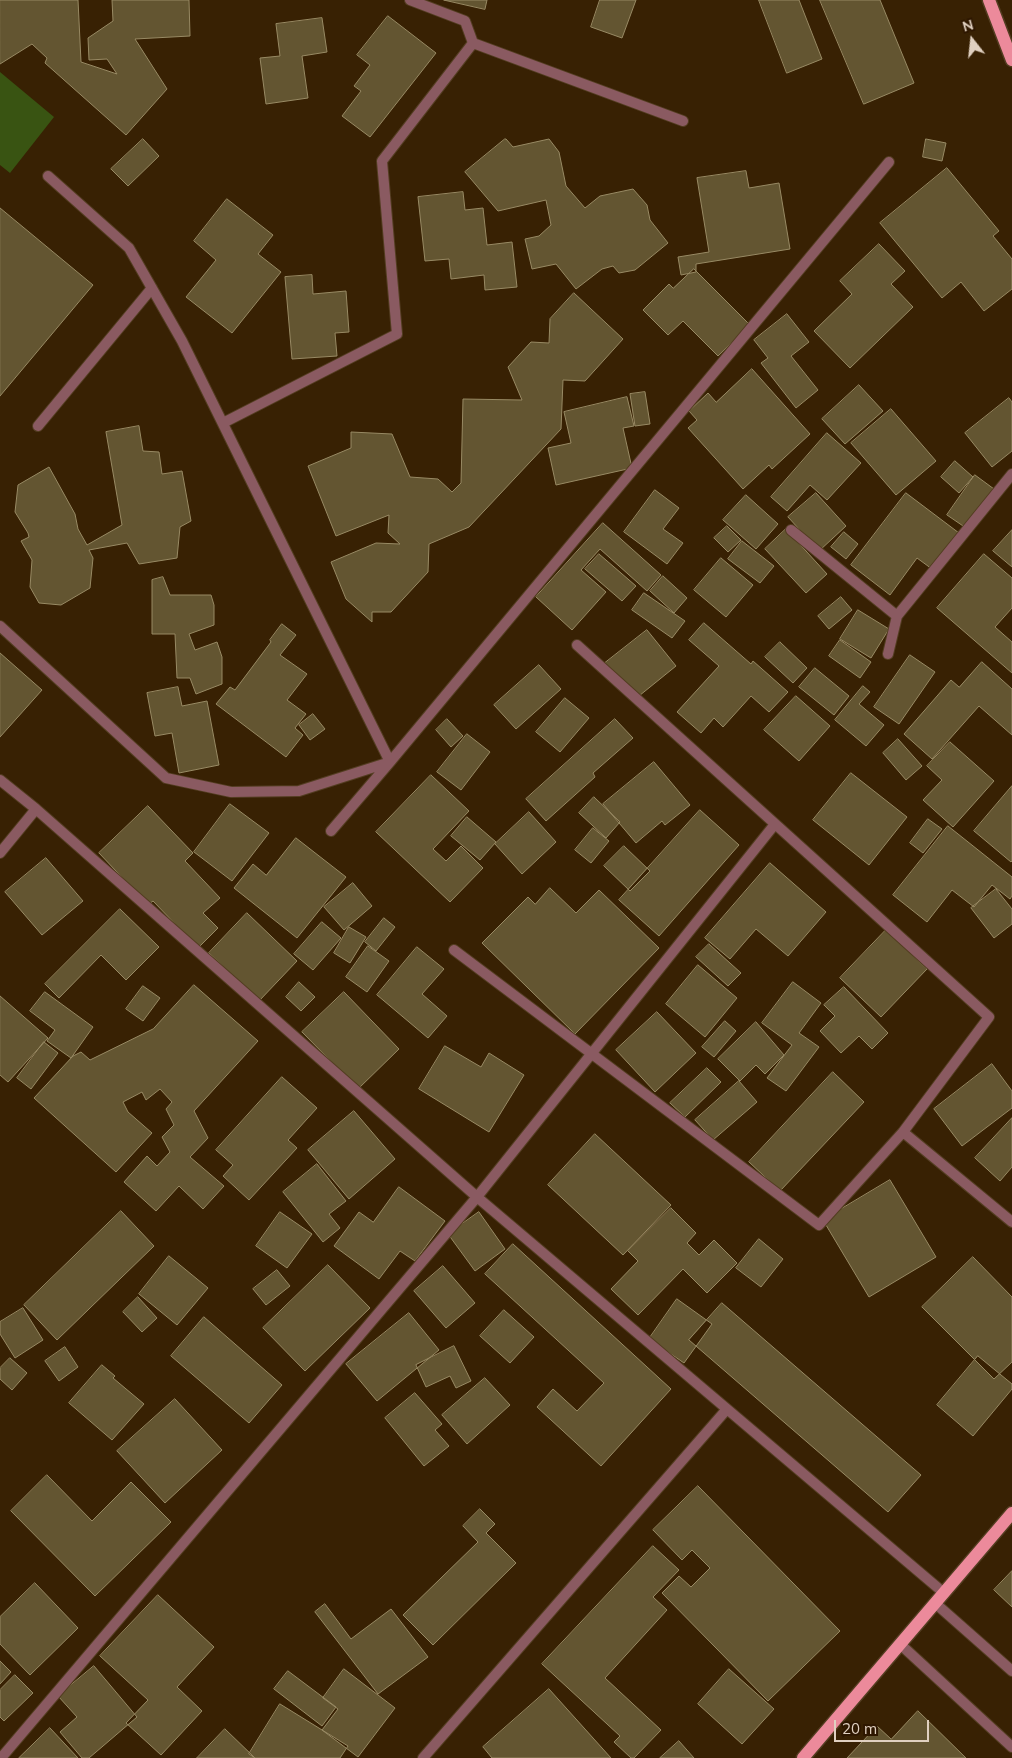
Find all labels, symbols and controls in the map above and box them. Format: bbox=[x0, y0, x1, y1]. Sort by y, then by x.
north arrow bbox=[947, 15, 997, 65]
text: N bbox=[960, 15, 975, 36]
scale bar bbox=[837, 1710, 932, 1742]
text: 20 m bbox=[842, 1719, 877, 1738]

